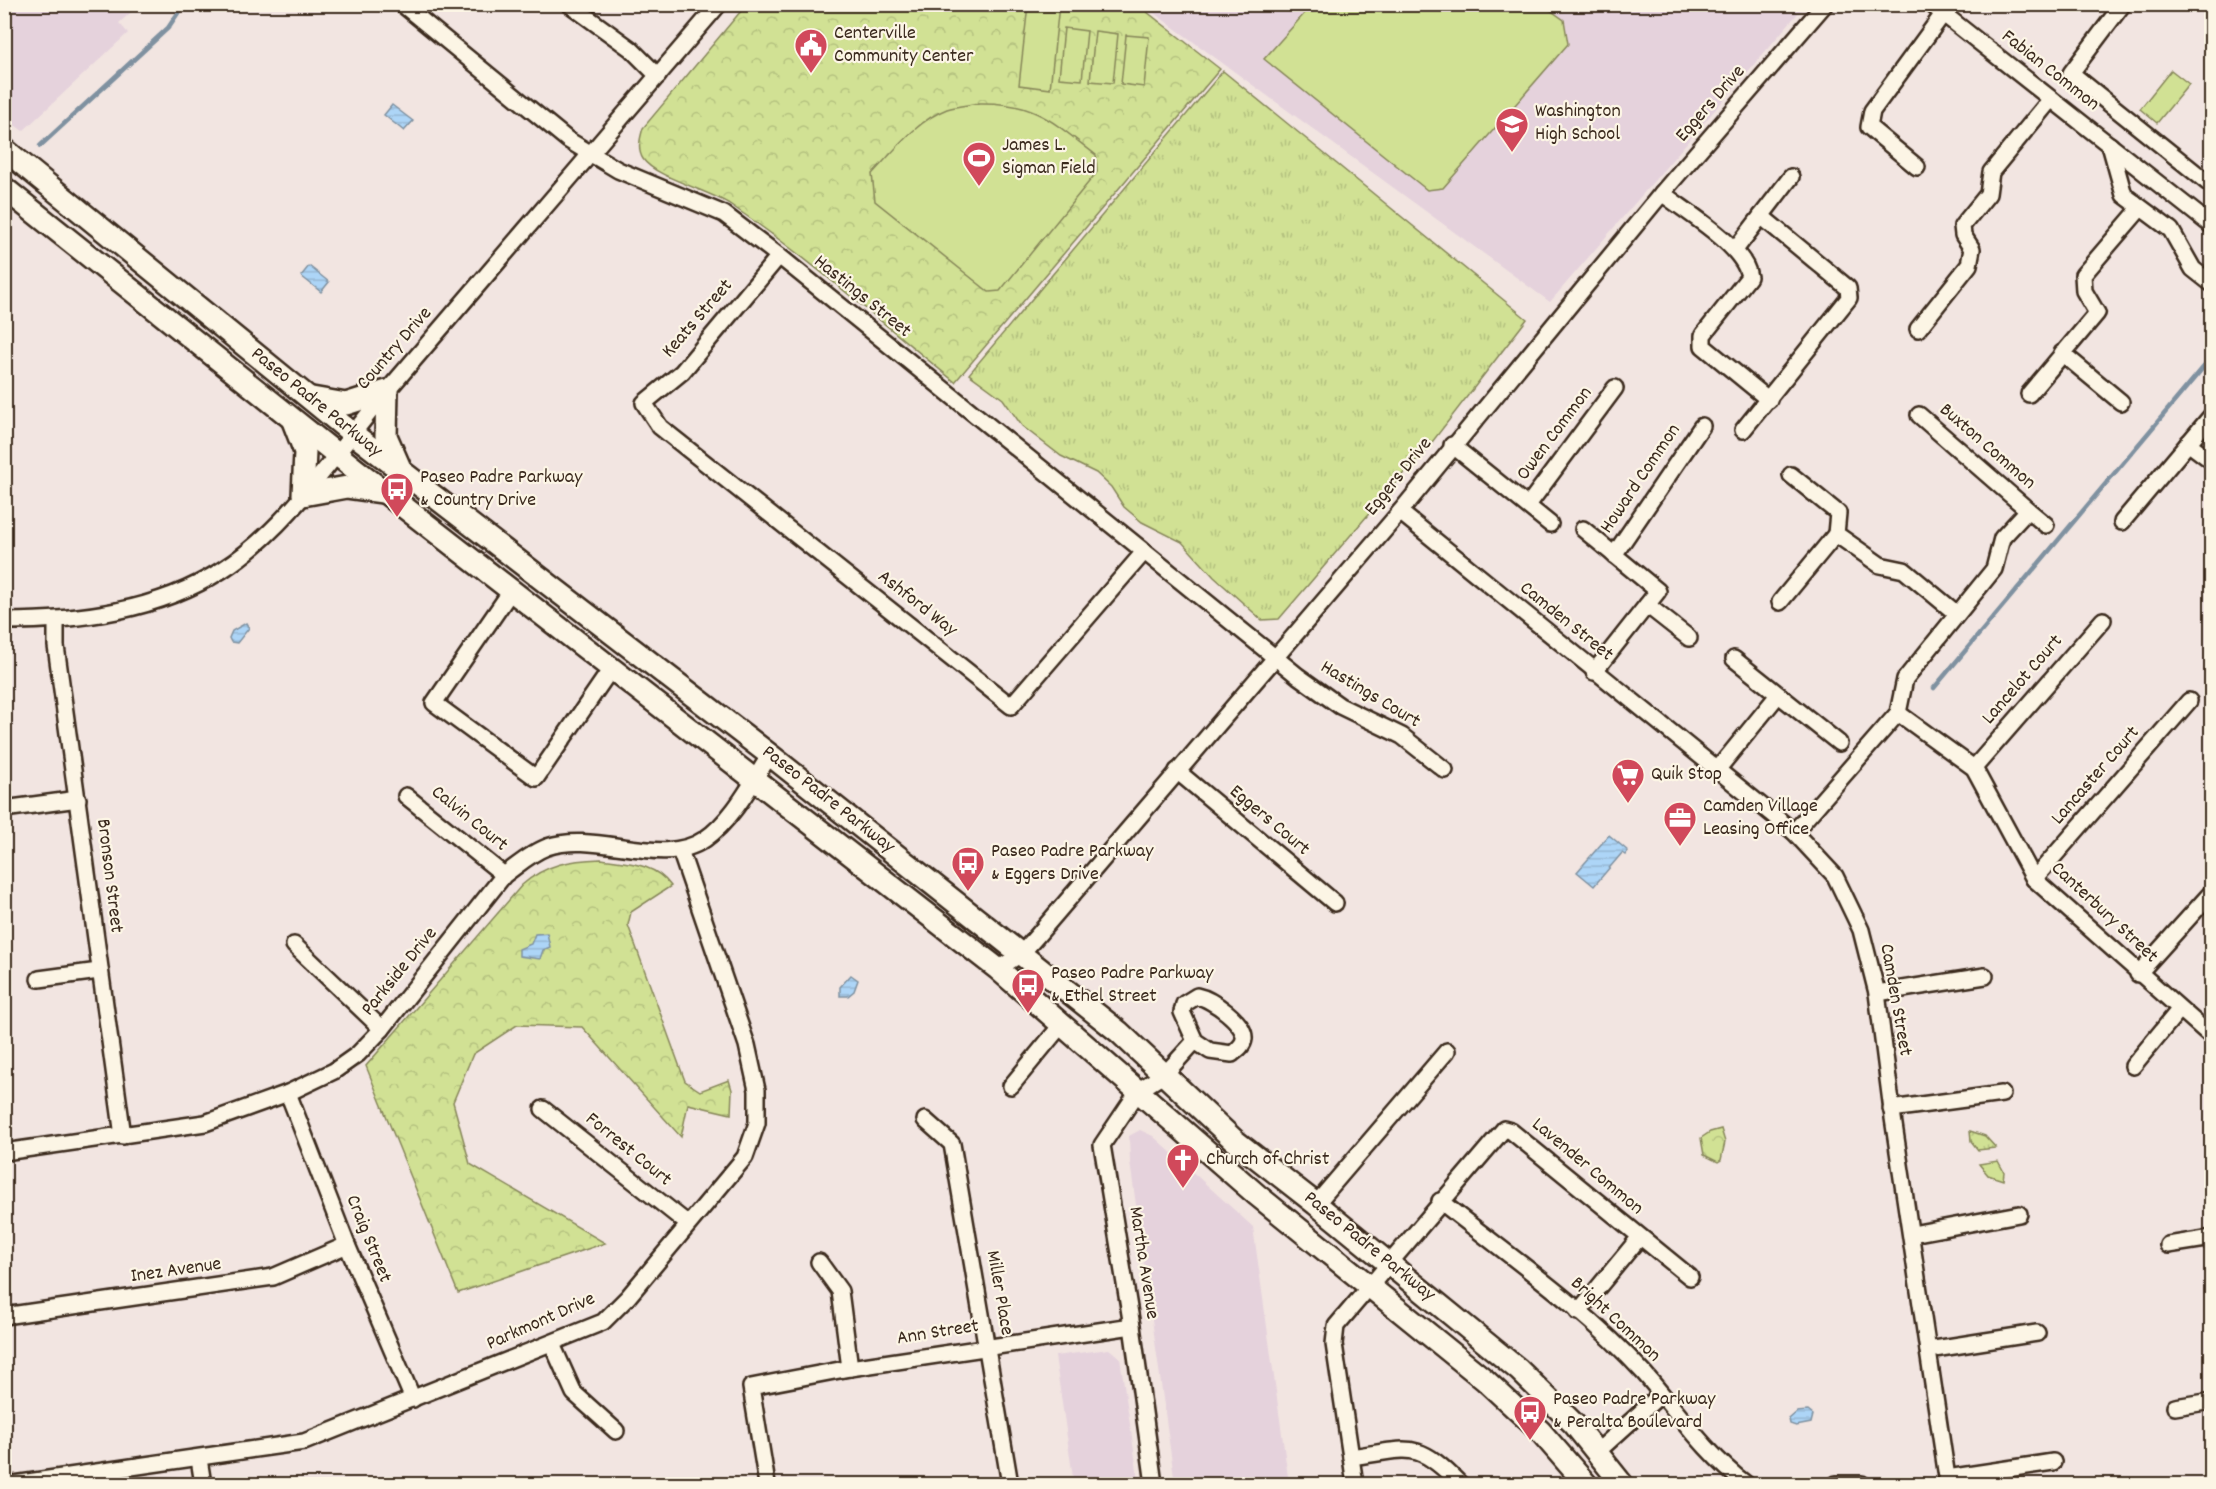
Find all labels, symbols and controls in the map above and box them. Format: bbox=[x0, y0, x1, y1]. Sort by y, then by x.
place label: Centerville Community Center bbox=[834, 20, 974, 71]
street label: Fabian Common bbox=[1995, 24, 2105, 118]
public building icon: Centerville Community Center bbox=[793, 27, 829, 74]
street label: Eggers Drive bbox=[1669, 59, 1753, 149]
place label: Washington High School bbox=[1535, 98, 1621, 149]
school or university icon: Washington High School bbox=[1494, 106, 1530, 153]
place label: James L. Sigman Field bbox=[1002, 132, 1096, 183]
sports icon: James L. Sigman Field bbox=[961, 140, 997, 187]
street label: Hastings Street bbox=[807, 249, 917, 345]
street label: Keats Street bbox=[656, 273, 740, 365]
street label: Country Drive bbox=[351, 301, 439, 397]
street label: Paseo Padre Parkway bbox=[244, 341, 389, 465]
street label: Owen Common bbox=[1510, 381, 1600, 487]
street label: Buxton Common bbox=[1933, 397, 2041, 497]
street label: Howard Common bbox=[1594, 418, 1688, 540]
street label: Eggers Drive bbox=[1358, 431, 1440, 522]
place label: Paseo Padre Parkway & Country Drive bbox=[420, 464, 583, 515]
bus stop icon: Paseo Padre Parkway & Country Drive bbox=[379, 471, 415, 518]
street label: Ashford Way bbox=[871, 564, 964, 645]
street label: Camden Street bbox=[1513, 575, 1619, 669]
street label: Lancelot Court bbox=[1976, 629, 2070, 731]
street label: Hastings Court bbox=[1315, 654, 1425, 736]
street label: Lancaster Court bbox=[2045, 720, 2147, 832]
street label: Paseo Padre Parkway bbox=[755, 739, 901, 862]
supermarket icon: Quik Stop bbox=[1610, 757, 1646, 804]
place label: Quik Stop bbox=[1651, 761, 1722, 789]
street label: Calvin Court bbox=[424, 779, 514, 859]
street label: Eggers Court bbox=[1222, 779, 1316, 863]
place label: Camden Village Leasing Office bbox=[1703, 793, 1818, 844]
office icon: Camden Village Leasing Office bbox=[1662, 800, 1698, 847]
street label: Bronson Street bbox=[88, 817, 130, 935]
place label: Paseo Padre Parkway & Eggers Drive bbox=[991, 838, 1154, 889]
bus stop icon: Paseo Padre Parkway & Eggers Drive bbox=[950, 845, 986, 892]
street label: Canterbury Street bbox=[2044, 856, 2164, 970]
street label: Parkside Drive bbox=[355, 921, 445, 1023]
street label: Camden Street bbox=[1871, 942, 1919, 1058]
place label: Paseo Padre Parkway & Ethel Street bbox=[1051, 960, 1214, 1011]
bus stop icon: Paseo Padre Parkway & Ethel Street bbox=[1010, 967, 1046, 1014]
street label: Forrest Court bbox=[579, 1106, 677, 1194]
street label: Lavender Common bbox=[1525, 1112, 1649, 1222]
church icon: Church of Christ bbox=[1165, 1142, 1201, 1189]
place label: Church of Christ bbox=[1206, 1146, 1329, 1174]
street label: Paseo Padre Parkway bbox=[1297, 1185, 1442, 1309]
street label: Craig Street bbox=[338, 1191, 398, 1287]
street label: Martha Avenue bbox=[1120, 1205, 1166, 1322]
street label: Miller Place bbox=[978, 1248, 1020, 1338]
street label: Inez Avenue bbox=[129, 1251, 223, 1291]
street label: Bright Common bbox=[1563, 1271, 1667, 1369]
street label: Parkmont Drive bbox=[482, 1285, 600, 1358]
street label: Ann Street bbox=[895, 1313, 981, 1353]
place label: Paseo Padre Parkway & Peralta Boulevard bbox=[1553, 1386, 1716, 1437]
bus stop icon: Paseo Padre Parkway & Peralta Boulevard bbox=[1512, 1394, 1548, 1441]

